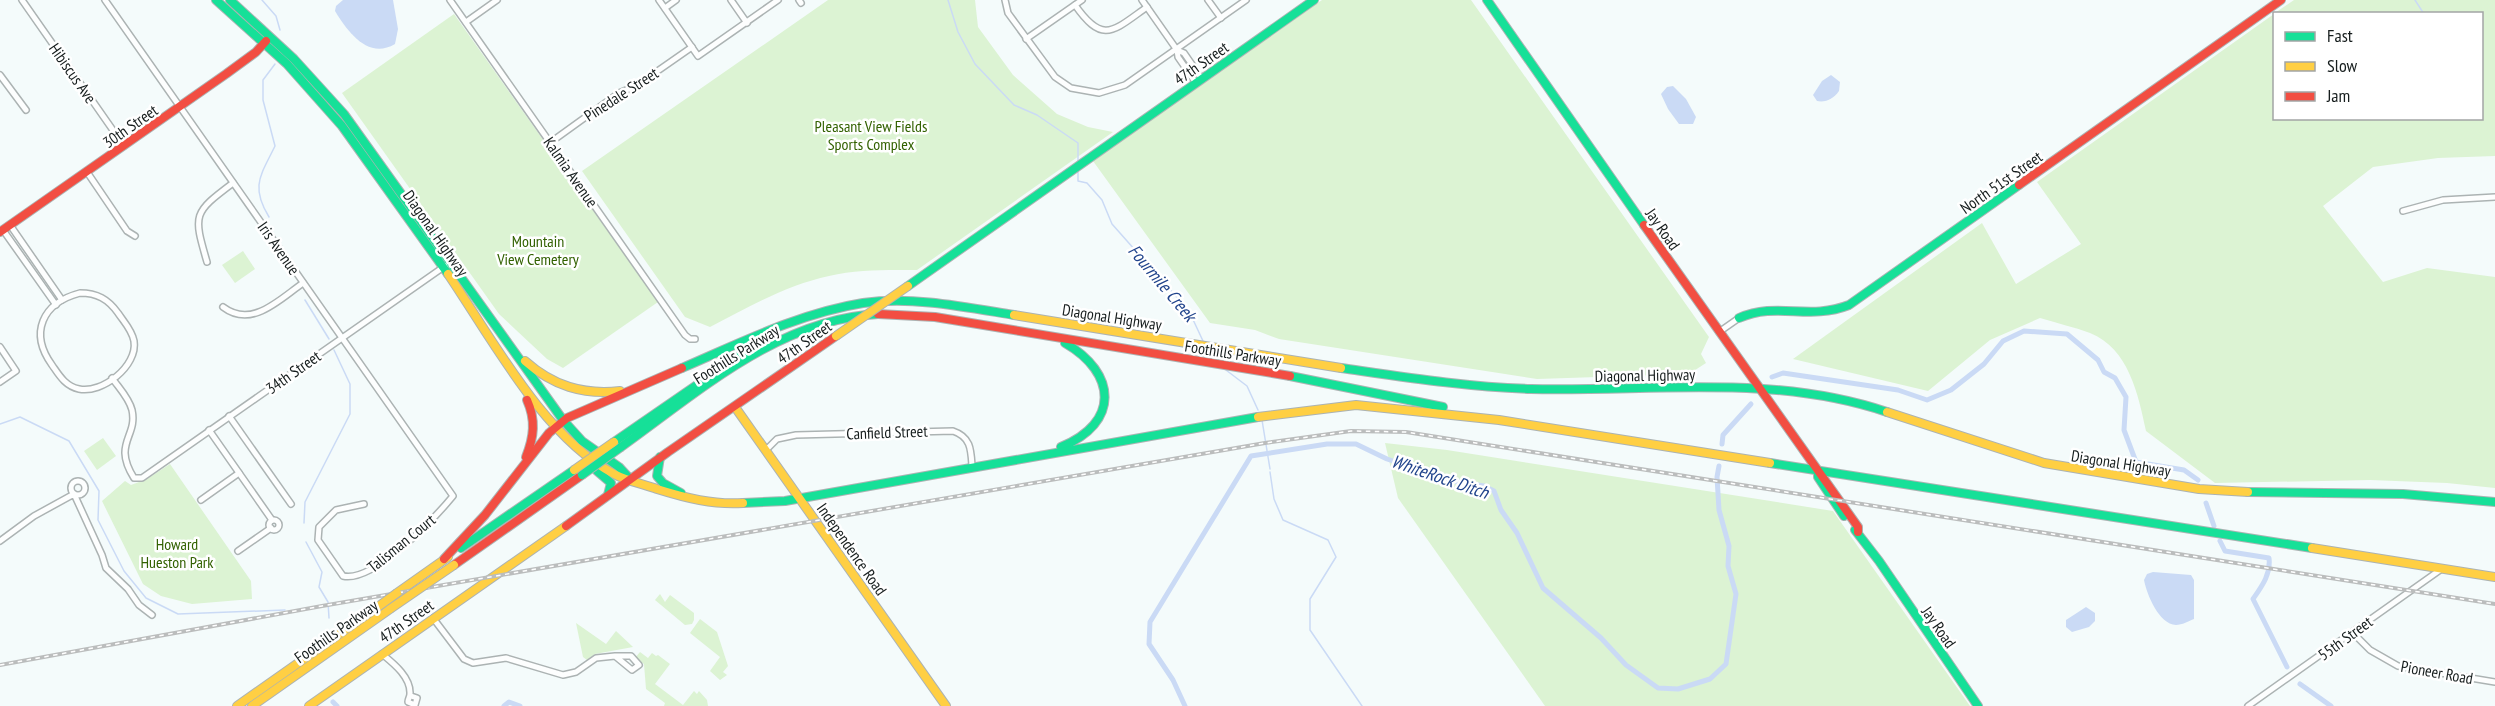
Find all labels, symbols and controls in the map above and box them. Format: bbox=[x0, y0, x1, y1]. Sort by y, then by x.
legend bbox=[2273, 12, 2483, 120]
text: Fast bbox=[2327, 24, 2353, 47]
street label: 47th Street bbox=[1170, 37, 1233, 89]
street label: Hibiscus Ave bbox=[45, 39, 101, 107]
text: Slow bbox=[2327, 54, 2358, 77]
street label: Pinedale Street bbox=[580, 62, 662, 125]
text: Jam bbox=[2326, 84, 2350, 107]
street label: 30th Street bbox=[99, 100, 162, 152]
park label: Pleasant View Fields Sports Complex bbox=[815, 116, 927, 154]
street label: Kalmia Avenue bbox=[539, 133, 603, 211]
street label: North 51st Street bbox=[1956, 146, 2046, 218]
street label: Diagonal Highway bbox=[399, 186, 473, 280]
street label: Jay Road bbox=[1641, 203, 1685, 254]
street label: Iris Avenue bbox=[253, 218, 305, 278]
park label: Mountain View Cemetery bbox=[496, 231, 579, 269]
water label: Fourmile Creek bbox=[1123, 239, 1203, 327]
street label: Diagonal Highway bbox=[1061, 299, 1163, 335]
street label: 47th Street bbox=[773, 316, 836, 368]
street label: Foothills Parkway bbox=[689, 320, 783, 388]
street label: Foothills Parkway bbox=[1183, 336, 1283, 370]
street label: 34th Street bbox=[262, 346, 325, 398]
street label: Diagonal Highway bbox=[1595, 364, 1695, 386]
street label: Canfield Street bbox=[846, 421, 929, 443]
street label: Diagonal Highway bbox=[2070, 445, 2172, 481]
water label: WhiteRock Ditch bbox=[1389, 449, 1493, 504]
street label: Independence Road bbox=[813, 499, 891, 599]
street label: Talisman Court bbox=[363, 509, 440, 577]
park label: Howard Hueston Park bbox=[141, 534, 214, 572]
street label: Foothills Parkway bbox=[290, 595, 382, 667]
street label: 47th Street bbox=[375, 595, 438, 647]
street label: Jay Road bbox=[1917, 601, 1961, 652]
street label: 55th Street bbox=[2314, 611, 2377, 664]
street label: Pioneer Road bbox=[2399, 656, 2475, 688]

